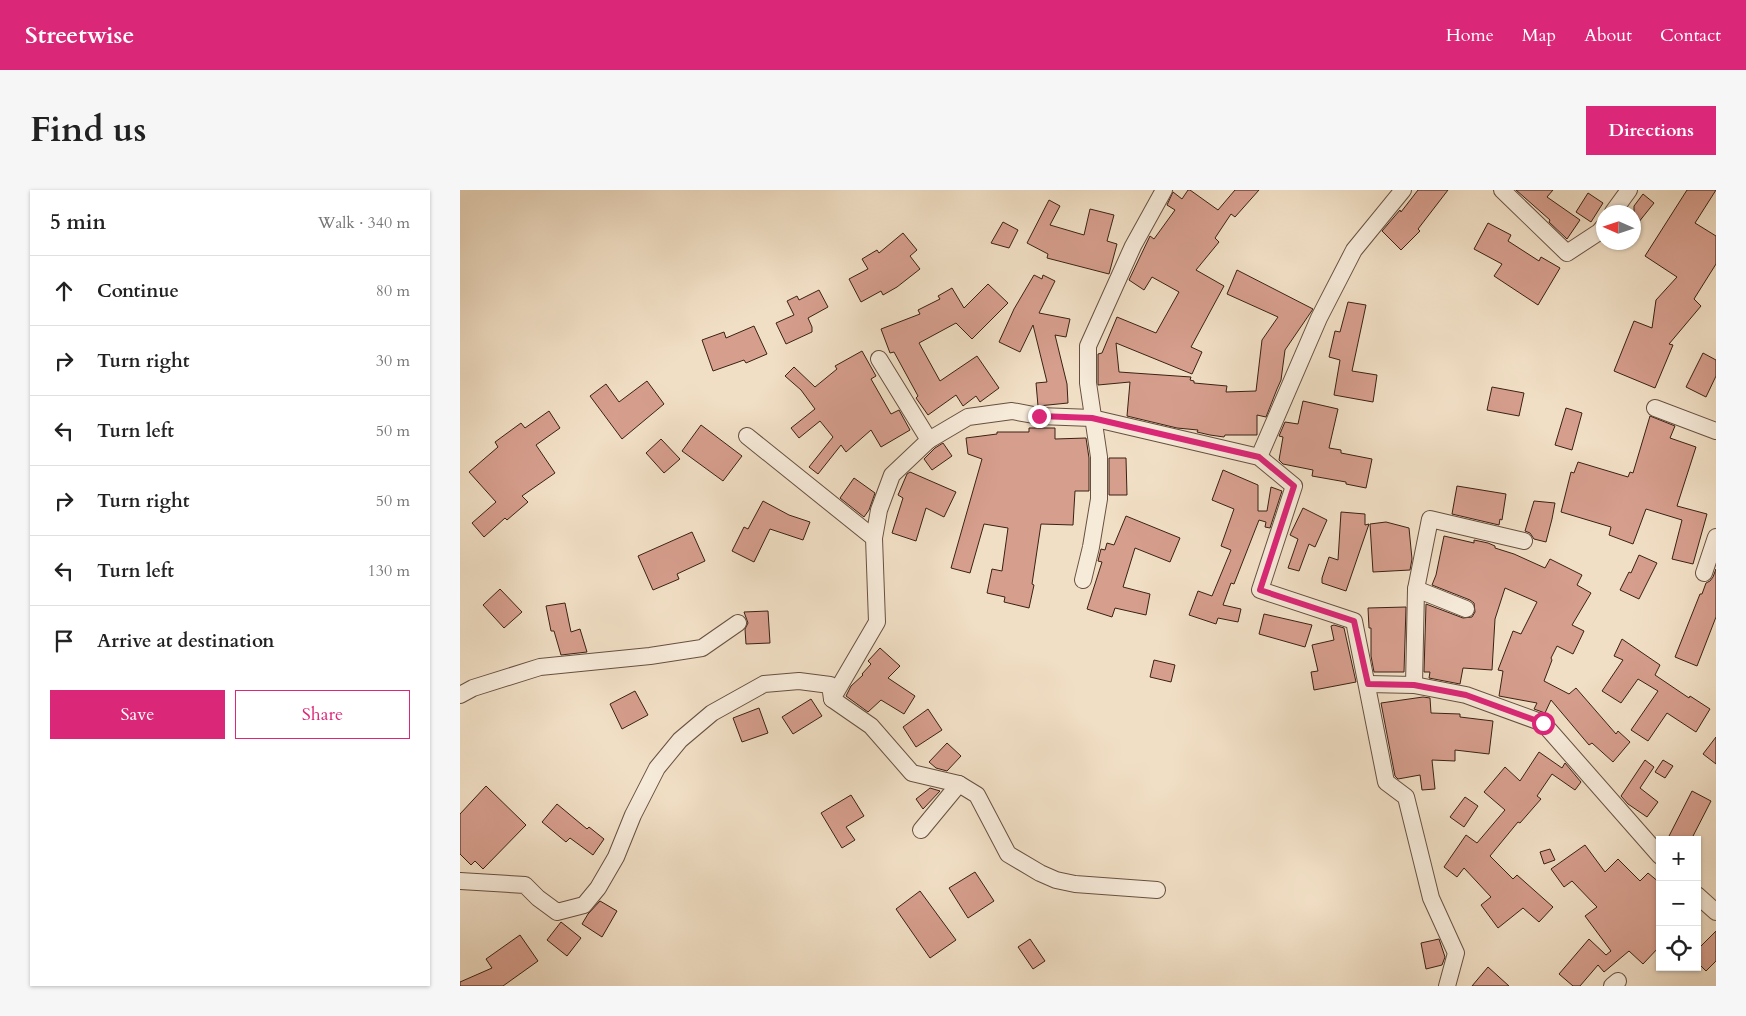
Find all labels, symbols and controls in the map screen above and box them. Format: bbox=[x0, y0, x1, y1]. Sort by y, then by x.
text: Streetwise bbox=[25, 19, 134, 52]
text: Home bbox=[1446, 23, 1494, 48]
text: Map bbox=[1522, 23, 1556, 48]
text: About bbox=[1584, 23, 1632, 48]
text: Contact bbox=[1660, 23, 1721, 48]
text: Find us bbox=[30, 106, 146, 154]
button: Directions bbox=[1586, 106, 1716, 155]
north arrow bbox=[1596, 205, 1641, 250]
text: 5 min bbox=[50, 208, 106, 237]
text: Walk · 340 m bbox=[318, 212, 410, 234]
icon: ahead bbox=[50, 277, 78, 305]
text: Continue bbox=[97, 278, 179, 304]
text: 80 m bbox=[376, 280, 410, 302]
icon: right bbox=[50, 347, 78, 375]
text: Turn right bbox=[97, 348, 189, 374]
text: 30 m bbox=[376, 350, 410, 372]
route end bbox=[1028, 405, 1051, 428]
icon: left bbox=[50, 417, 78, 445]
text: Turn left bbox=[97, 418, 174, 444]
text: 50 m bbox=[376, 420, 410, 442]
icon: right bbox=[50, 487, 78, 515]
text: Turn right bbox=[97, 488, 189, 514]
text: 50 m bbox=[376, 490, 410, 512]
icon: left bbox=[50, 557, 78, 585]
text: Turn left bbox=[97, 558, 174, 584]
text: 130 m bbox=[368, 560, 410, 582]
icon: arrive bbox=[50, 627, 78, 655]
text: Arrive at destination bbox=[97, 628, 274, 654]
button: Save bbox=[50, 690, 225, 739]
button: Share bbox=[235, 690, 410, 739]
route start bbox=[1532, 712, 1555, 735]
map controls bbox=[1656, 836, 1701, 971]
button: + bbox=[1656, 836, 1701, 881]
button: − bbox=[1656, 881, 1701, 926]
button: locate bbox=[1656, 926, 1701, 971]

